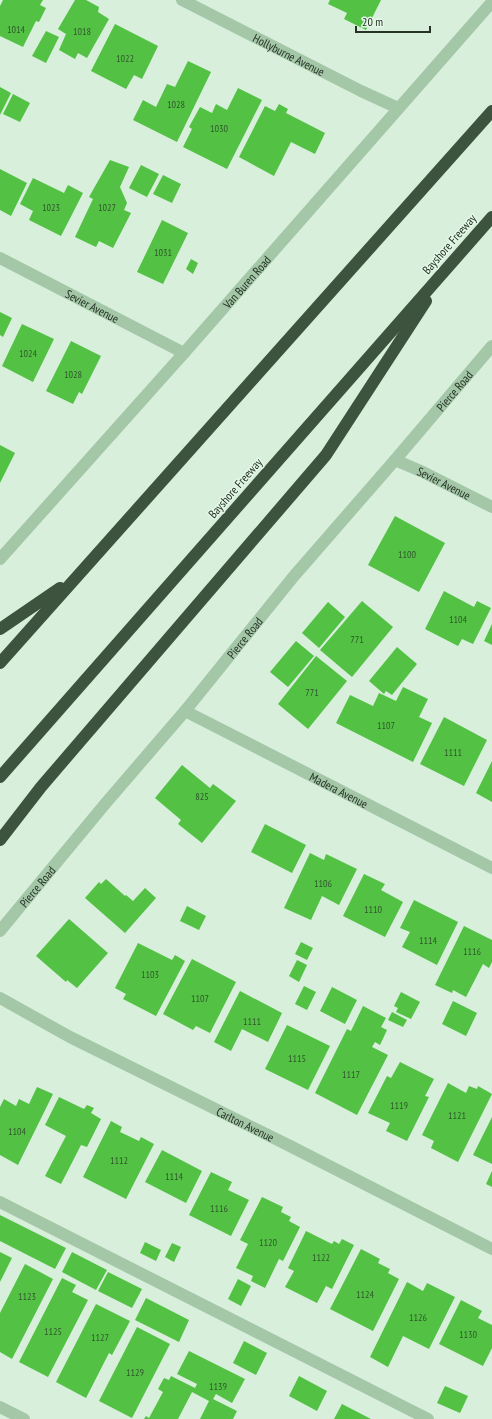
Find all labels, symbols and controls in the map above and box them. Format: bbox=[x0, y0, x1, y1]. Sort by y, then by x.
scale bar bbox=[356, 8, 430, 34]
text: 20 m bbox=[362, 14, 383, 29]
house number: 1014 bbox=[7, 23, 26, 36]
house number: 1018 bbox=[73, 25, 91, 38]
street label: Hollyburne Avenue bbox=[251, 30, 327, 79]
house number: 1022 bbox=[116, 52, 134, 65]
house number: 1028 bbox=[167, 98, 185, 111]
house number: 1030 bbox=[210, 122, 229, 135]
house number: 1023 bbox=[42, 201, 60, 214]
house number: 1027 bbox=[98, 201, 116, 214]
street label: Bayshore Freeway bbox=[419, 211, 479, 277]
house number: 1031 bbox=[154, 246, 172, 259]
street label: Van Buren Road bbox=[219, 252, 274, 312]
street label: Sevier Avenue bbox=[63, 286, 122, 326]
house number: 1024 bbox=[19, 347, 38, 360]
street label: Pierce Road bbox=[433, 367, 476, 414]
house number: 1028 bbox=[64, 368, 82, 381]
street label: Bayshore Freeway bbox=[205, 455, 265, 521]
street label: Sevier Avenue bbox=[415, 463, 473, 502]
house number: 1100 bbox=[398, 548, 417, 561]
house number: 1104 bbox=[449, 613, 468, 626]
street label: Pierce Road bbox=[223, 614, 265, 661]
house number: 771 bbox=[350, 633, 364, 646]
house number: 771 bbox=[305, 686, 319, 699]
house number: 1107 bbox=[377, 719, 395, 732]
house number: 1111 bbox=[444, 746, 462, 759]
street label: Madera Avenue bbox=[307, 769, 371, 811]
house number: 825 bbox=[195, 790, 209, 803]
street label: Pierce Road bbox=[16, 863, 58, 910]
house number: 1106 bbox=[314, 877, 333, 890]
house number: 1110 bbox=[364, 903, 383, 916]
house number: 1114 bbox=[419, 934, 438, 947]
house number: 1116 bbox=[463, 945, 482, 958]
house number: 1103 bbox=[141, 968, 159, 981]
house number: 1107 bbox=[191, 992, 209, 1005]
house number: 1111 bbox=[243, 1015, 261, 1028]
house number: 1115 bbox=[288, 1052, 306, 1065]
house number: 1117 bbox=[342, 1068, 360, 1081]
house number: 1119 bbox=[390, 1099, 408, 1112]
street label: Carlton Avenue bbox=[214, 1103, 277, 1145]
house number: 1121 bbox=[448, 1109, 466, 1122]
house number: 1104 bbox=[8, 1125, 27, 1138]
house number: 1112 bbox=[110, 1154, 128, 1167]
house number: 1114 bbox=[165, 1170, 184, 1183]
house number: 1116 bbox=[210, 1202, 229, 1215]
house number: 1120 bbox=[259, 1236, 278, 1249]
house number: 1122 bbox=[312, 1251, 330, 1264]
house number: 1124 bbox=[356, 1288, 375, 1301]
house number: 1123 bbox=[18, 1290, 36, 1303]
house number: 1126 bbox=[409, 1311, 428, 1324]
house number: 1125 bbox=[44, 1325, 62, 1338]
house number: 1130 bbox=[459, 1328, 478, 1341]
house number: 1127 bbox=[91, 1331, 109, 1344]
house number: 1129 bbox=[126, 1366, 144, 1379]
house number: 1139 bbox=[209, 1380, 227, 1393]

